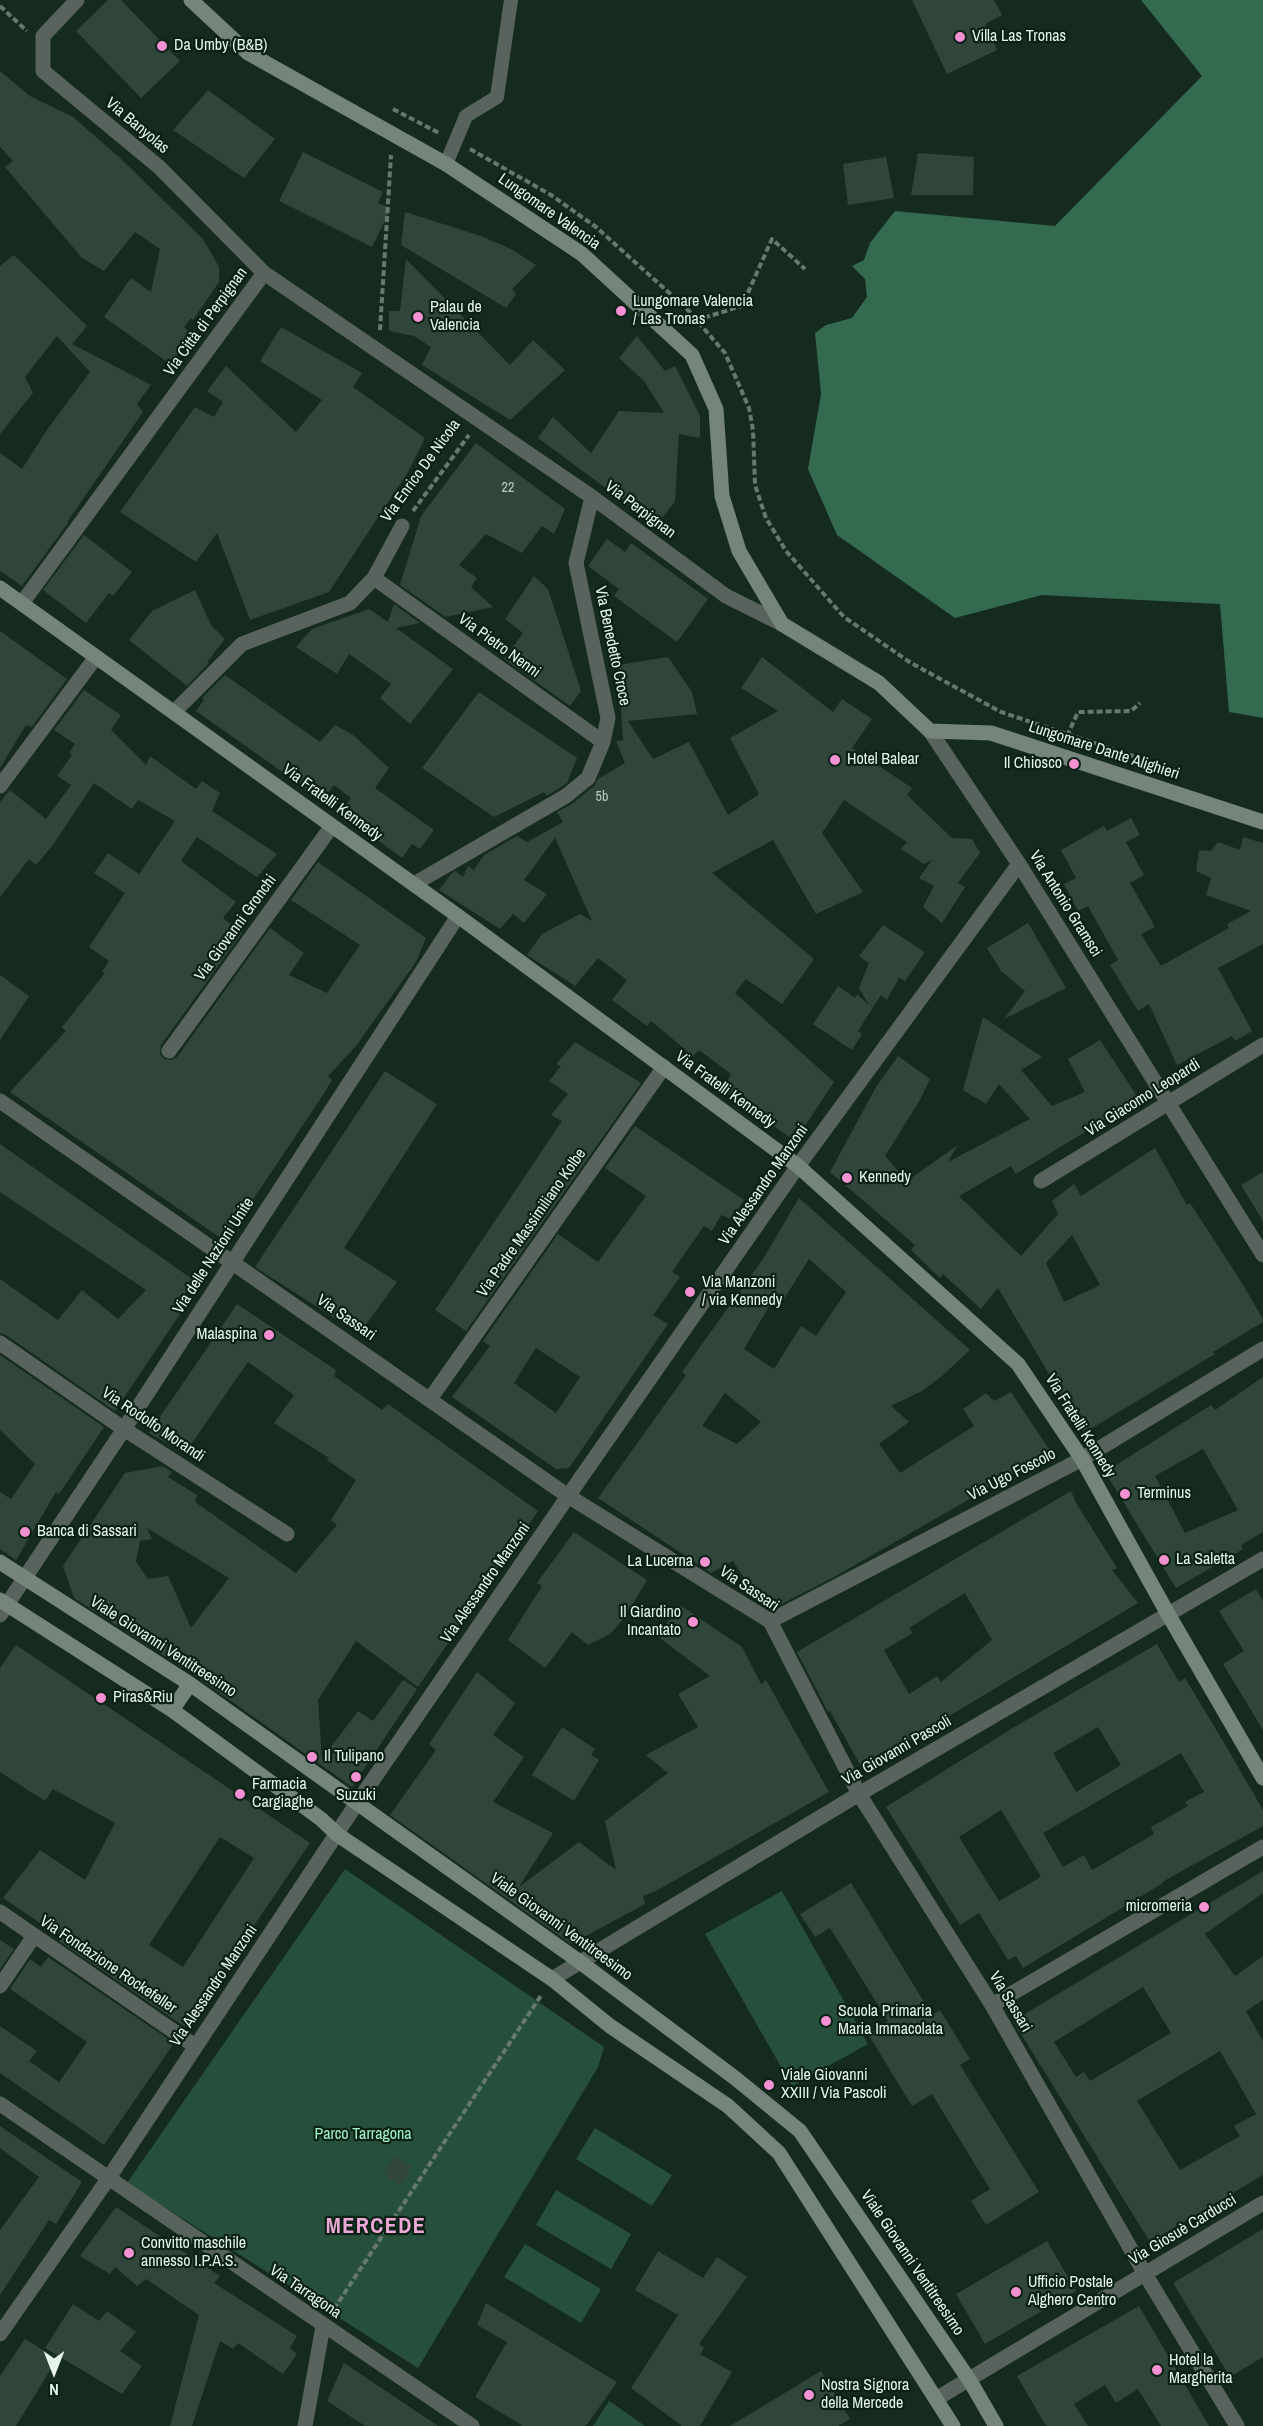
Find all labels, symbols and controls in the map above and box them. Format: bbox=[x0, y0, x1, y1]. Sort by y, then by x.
place label: Villa Las Tronas bbox=[972, 27, 1066, 47]
marker: Villa Las Tronas bbox=[953, 30, 967, 44]
place label: Da Umby (B&B) bbox=[174, 36, 267, 56]
marker: Da Umby (B&B) bbox=[155, 39, 169, 53]
street label: Via Banyolas bbox=[101, 94, 173, 158]
street label: Lungomare Valencia bbox=[494, 170, 604, 254]
street label: Via Città di Perpignan bbox=[160, 264, 252, 380]
place label: Lungomare Valencia / Las Tronas bbox=[633, 292, 753, 330]
place label: Palau de Valencia bbox=[430, 298, 482, 336]
marker: Lungomare Valencia / Las Tronas bbox=[614, 304, 628, 318]
marker: Palau de Valencia bbox=[411, 310, 425, 324]
street label: Via Enrico De Nicola bbox=[377, 416, 465, 526]
street label: Via Perpignan bbox=[601, 477, 679, 543]
house number: 22 bbox=[502, 480, 514, 496]
street label: Via Benedetto Croce bbox=[590, 585, 634, 707]
street label: Via Pietro Nenni bbox=[454, 610, 544, 682]
street label: Lungomare Dante Alighieri bbox=[1026, 718, 1182, 784]
place label: Hotel Balear bbox=[847, 750, 919, 770]
marker: Hotel Balear bbox=[828, 753, 842, 767]
place label: Il Chiosco bbox=[1004, 754, 1062, 774]
marker: Il Chiosco bbox=[1067, 757, 1081, 771]
street label: Via Fratelli Kennedy bbox=[278, 760, 386, 846]
house number: 5b bbox=[596, 789, 608, 805]
street label: Via Antonio Gramsci bbox=[1025, 847, 1105, 961]
street label: Via Giovanni Gronchi bbox=[191, 871, 281, 985]
street label: Via Fratelli Kennedy bbox=[671, 1047, 779, 1133]
street label: Via Giacomo Leopardi bbox=[1082, 1055, 1204, 1141]
street label: Via Alessandro Manzoni bbox=[715, 1121, 813, 1249]
street label: Via Padre Massimiliano Kolbe bbox=[473, 1145, 591, 1301]
place label: Kennedy bbox=[859, 1168, 911, 1188]
marker: Kennedy bbox=[840, 1171, 854, 1185]
street label: Via delle Nazioni Unite bbox=[169, 1194, 259, 1318]
place label: Via Manzoni / via Kennedy bbox=[702, 1273, 782, 1311]
marker: Via Manzoni / via Kennedy bbox=[683, 1285, 697, 1299]
street label: Via Sassari bbox=[313, 1291, 379, 1345]
place label: Malaspina bbox=[196, 1325, 257, 1345]
marker: Malaspina bbox=[262, 1328, 276, 1342]
street label: Via Fratelli Kennedy bbox=[1040, 1371, 1120, 1481]
street label: Via Rodolfo Morandi bbox=[98, 1383, 208, 1467]
street label: Via Ugo Foscolo bbox=[965, 1445, 1059, 1505]
place label: Terminus bbox=[1137, 1484, 1191, 1504]
marker: Terminus bbox=[1118, 1487, 1132, 1501]
street label: Via Alessandro Manzoni bbox=[437, 1519, 535, 1647]
place label: Banca di Sassari bbox=[37, 1522, 137, 1542]
marker: Banca di Sassari bbox=[18, 1525, 32, 1539]
place label: La Saletta bbox=[1176, 1550, 1235, 1570]
place label: La Lucerna bbox=[627, 1552, 693, 1572]
marker: La Saletta bbox=[1157, 1553, 1171, 1567]
marker: La Lucerna bbox=[698, 1555, 712, 1569]
street label: Via Sassari bbox=[716, 1562, 782, 1616]
street label: Viale Giovanni Ventitreesimo bbox=[86, 1592, 240, 1702]
place label: Il Giardino Incantato bbox=[620, 1603, 681, 1641]
marker: Il Giardino Incantato bbox=[686, 1615, 700, 1629]
place label: Piras&Riu bbox=[113, 1688, 173, 1708]
marker: Piras&Riu bbox=[94, 1691, 108, 1705]
street label: Via Giovanni Pascoli bbox=[839, 1712, 955, 1790]
place label: Il Tulipano bbox=[324, 1747, 384, 1767]
marker: Il Tulipano bbox=[305, 1750, 319, 1764]
marker: Suzuki bbox=[349, 1770, 363, 1784]
place label: Farmacia Cargiaghe bbox=[252, 1775, 313, 1813]
place label: Suzuki bbox=[336, 1786, 376, 1806]
marker: Farmacia Cargiaghe bbox=[233, 1787, 247, 1801]
street label: Viale Giovanni Ventitreesimo bbox=[486, 1869, 636, 1985]
place label: micromeria bbox=[1126, 1897, 1192, 1917]
marker: micromeria bbox=[1197, 1900, 1211, 1914]
street label: Via Fondazione Rockefeller bbox=[36, 1912, 180, 2018]
street label: Via Alessandro Manzoni bbox=[166, 1921, 262, 2051]
street label: Via Sassari bbox=[984, 1968, 1036, 2036]
place label: Scuola Primaria Maria Immacolata bbox=[838, 2002, 943, 2040]
marker: Scuola Primaria Maria Immacolata bbox=[819, 2014, 833, 2028]
place label: Viale Giovanni XXIII / Via Pascoli bbox=[781, 2066, 887, 2104]
marker: Viale Giovanni XXIII / Via Pascoli bbox=[762, 2078, 776, 2092]
park label: Parco Tarragona bbox=[314, 2125, 412, 2145]
street label: Viale Giovanni Ventitreesimo bbox=[856, 2187, 968, 2339]
street label: Via Giosuè Carducci bbox=[1126, 2190, 1240, 2270]
district label: MERCEDE bbox=[326, 2214, 426, 2240]
place label: Convitto maschile annesso I.P.A.S. bbox=[141, 2234, 246, 2272]
marker: Convitto maschile annesso I.P.A.S. bbox=[122, 2246, 136, 2260]
street label: Via Tarragona bbox=[265, 2261, 345, 2323]
place label: Ufficio Postale Alghero Centro bbox=[1028, 2273, 1116, 2311]
marker: Ufficio Postale Alghero Centro bbox=[1009, 2285, 1023, 2299]
north arrow bbox=[24, 2342, 84, 2402]
place label: Hotel la Margherita bbox=[1169, 2351, 1232, 2389]
marker: Hotel la Margherita bbox=[1150, 2363, 1164, 2377]
place label: Nostra Signora della Mercede bbox=[821, 2376, 909, 2414]
text: N bbox=[49, 2379, 59, 2401]
marker: Nostra Signora della Mercede bbox=[802, 2388, 816, 2402]

